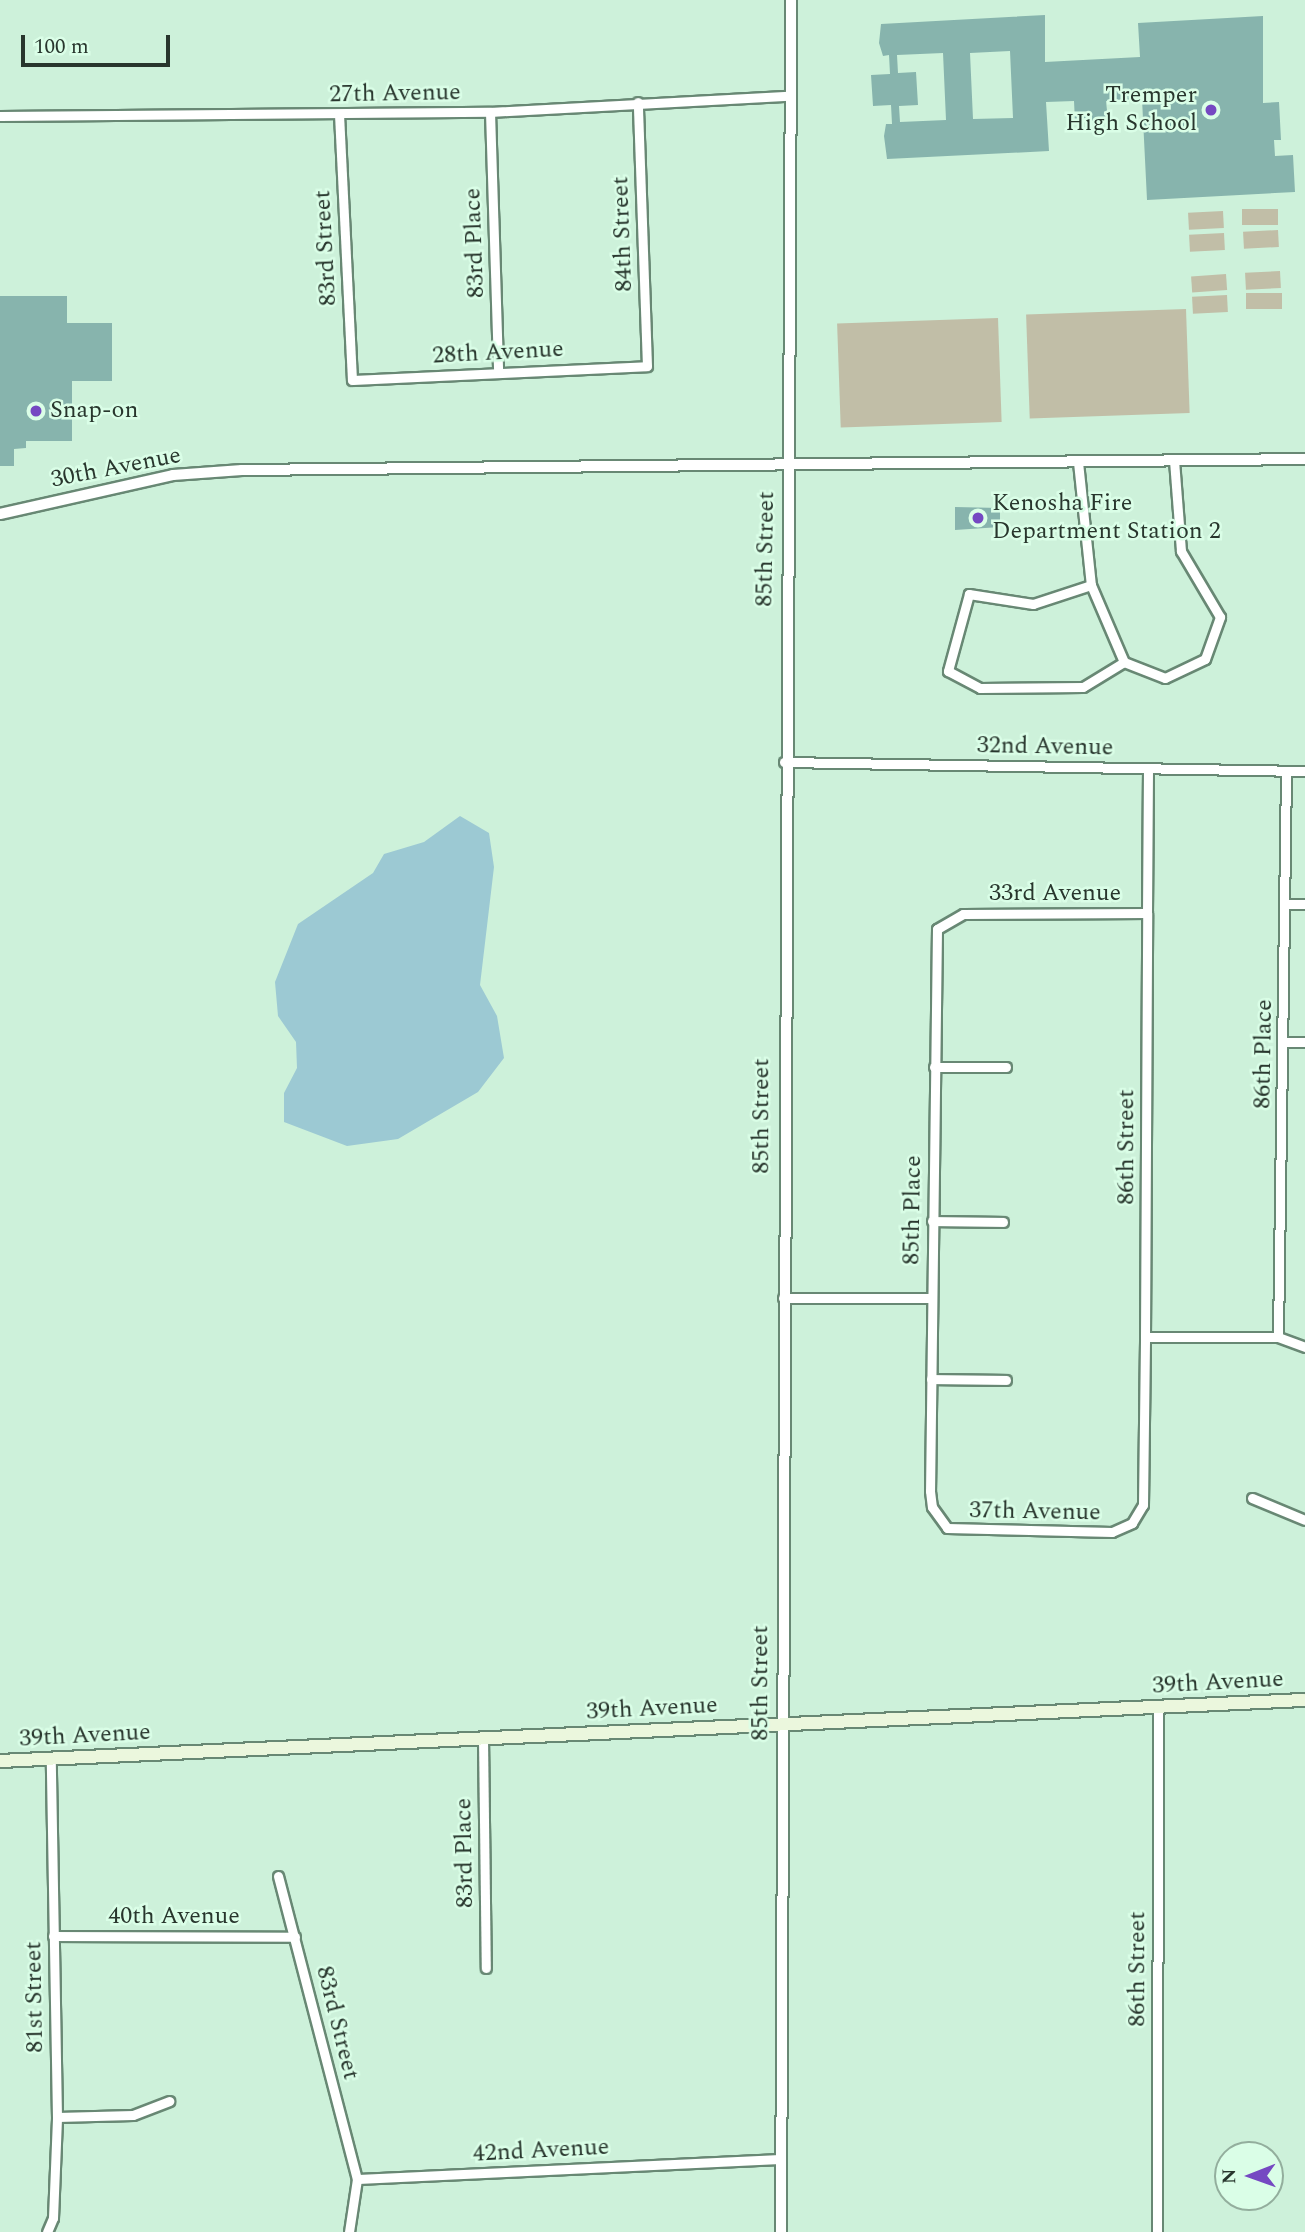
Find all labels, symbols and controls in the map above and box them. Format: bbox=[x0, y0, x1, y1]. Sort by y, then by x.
scale bar bbox=[24, 21, 173, 65]
text: 100 m bbox=[34, 31, 89, 63]
street label: 27th Avenue bbox=[329, 78, 461, 110]
place label: Tremper High School bbox=[1065, 82, 1197, 138]
marker: Tremper High School bbox=[1203, 102, 1219, 118]
street label: 84th Street bbox=[607, 176, 639, 292]
street label: 83rd Place bbox=[459, 187, 491, 299]
street label: 83rd Street bbox=[309, 189, 343, 307]
street label: 28th Avenue bbox=[431, 335, 565, 371]
place label: Snap-on bbox=[50, 397, 138, 425]
marker: Snap-on bbox=[28, 403, 44, 419]
street label: 30th Avenue bbox=[49, 441, 183, 495]
place label: Kenosha Fire Department Station 2 bbox=[992, 490, 1221, 546]
street label: 85th Street bbox=[751, 491, 781, 607]
marker: Kenosha Fire Department Station 2 bbox=[970, 510, 986, 526]
street label: 32nd Avenue bbox=[976, 731, 1114, 763]
street label: 33rd Avenue bbox=[989, 880, 1121, 908]
street label: 86th Place bbox=[1249, 999, 1279, 1109]
street label: 85th Street bbox=[748, 1058, 776, 1174]
street label: 86th Street bbox=[1113, 1089, 1141, 1205]
street label: 85th Place bbox=[898, 1155, 928, 1265]
street label: 37th Avenue bbox=[969, 1496, 1101, 1528]
street label: 85th Street bbox=[747, 1625, 775, 1741]
street label: 39th Avenue bbox=[1151, 1665, 1285, 1701]
street label: 39th Avenue bbox=[585, 1691, 719, 1727]
street label: 39th Avenue bbox=[18, 1718, 152, 1754]
street label: 83rd Place bbox=[450, 1798, 480, 1908]
street label: 40th Avenue bbox=[108, 1903, 240, 1931]
street label: 86th Street bbox=[1124, 1911, 1152, 2027]
street label: 81st Street bbox=[20, 1941, 50, 2053]
street label: 83rd Street bbox=[309, 1963, 365, 2083]
street label: 42nd Avenue bbox=[472, 2133, 610, 2169]
north arrow bbox=[1214, 2141, 1284, 2211]
text: N bbox=[1215, 2168, 1244, 2184]

